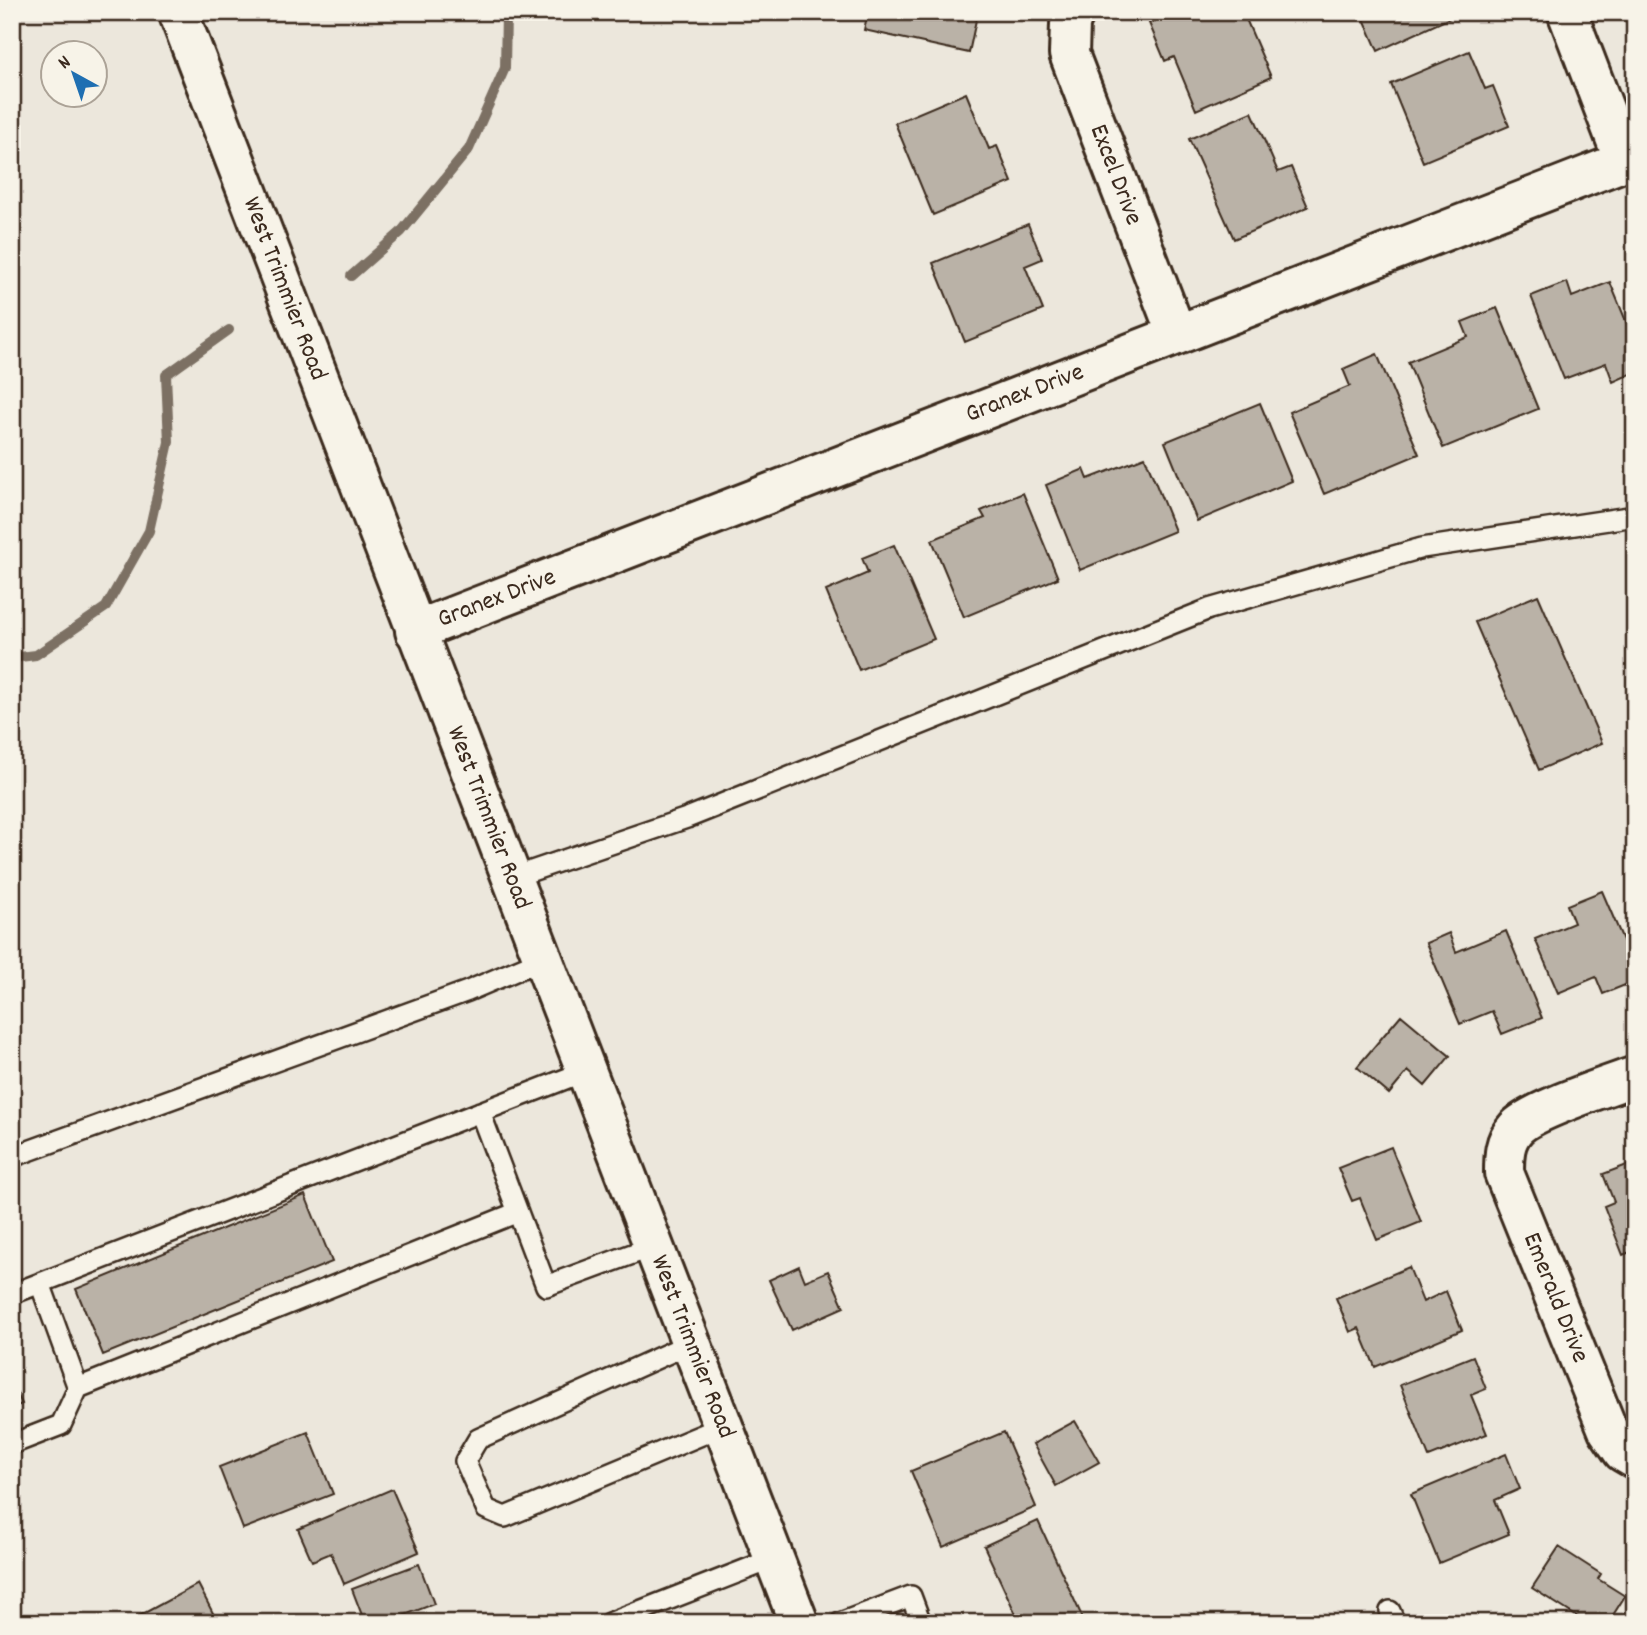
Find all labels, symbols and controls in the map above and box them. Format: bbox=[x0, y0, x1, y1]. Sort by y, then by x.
north arrow bbox=[38, 38, 108, 108]
text: N bbox=[53, 50, 78, 77]
street label: Excel Drive bbox=[1079, 119, 1151, 231]
street label: West Trimmier Road bbox=[232, 192, 336, 386]
street label: Granex Drive bbox=[960, 354, 1090, 434]
street label: Granex Drive bbox=[432, 559, 562, 639]
street label: West Trimmier Road bbox=[436, 721, 540, 915]
street label: Emerald Drive bbox=[1512, 1227, 1598, 1369]
street label: West Trimmier Road bbox=[640, 1250, 744, 1444]

